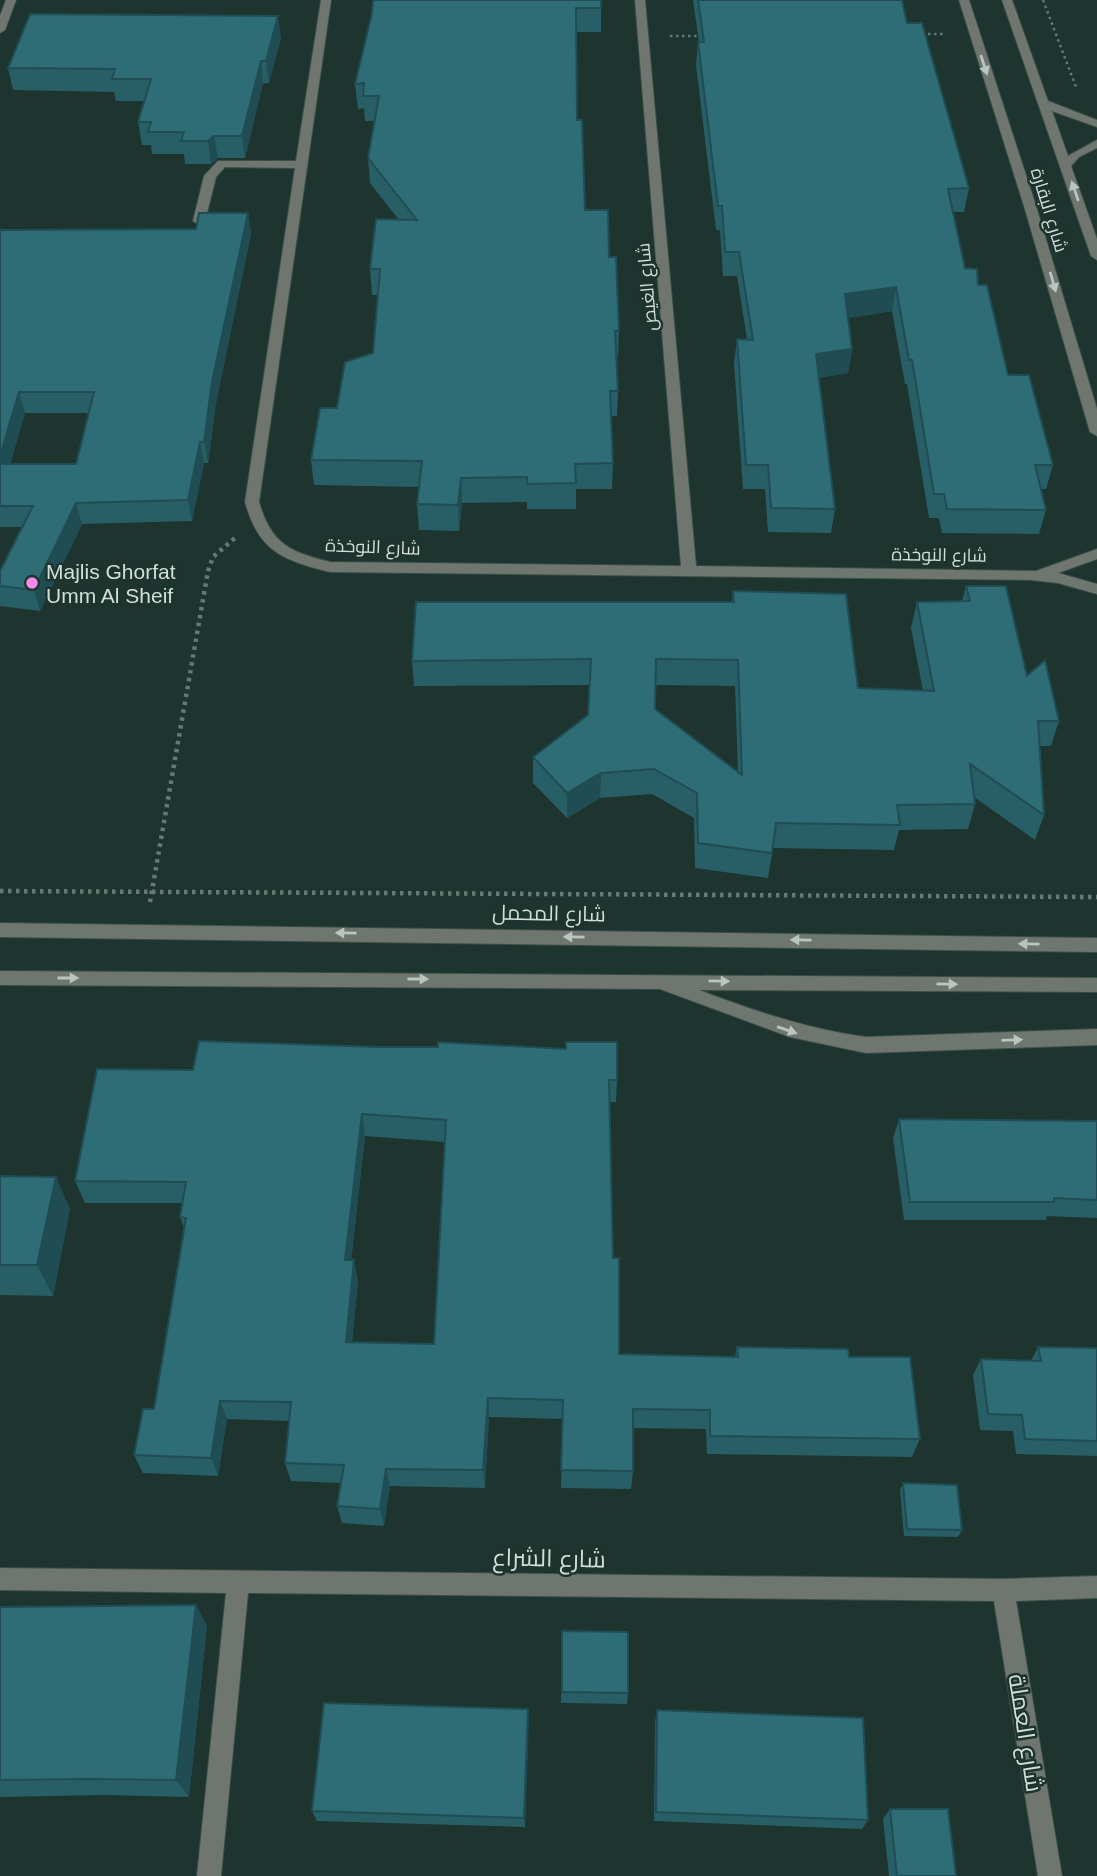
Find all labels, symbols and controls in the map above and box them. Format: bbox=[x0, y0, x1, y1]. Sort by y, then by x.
one-way arrow bbox=[980, 55, 990, 76]
street label: شارع البقارة bbox=[1025, 165, 1071, 255]
one-way arrow bbox=[1069, 181, 1080, 202]
street label: شارع الغيص bbox=[633, 242, 663, 332]
one-way arrow bbox=[1048, 272, 1058, 293]
street label: شارع النوخذة bbox=[325, 535, 421, 561]
street label: شارع النوخذة bbox=[891, 544, 987, 568]
place label: Majlis Ghorfat Umm Al Sheif bbox=[46, 560, 176, 607]
marker: Majlis Ghorfat Umm Al Sheif bbox=[24, 575, 40, 591]
street label: شارع المحمل bbox=[492, 901, 606, 928]
one-way arrow bbox=[335, 927, 357, 939]
one-way arrow bbox=[563, 931, 585, 942]
one-way arrow bbox=[790, 934, 812, 946]
one-way arrow bbox=[1018, 938, 1040, 949]
one-way arrow bbox=[57, 972, 79, 984]
one-way arrow bbox=[407, 973, 429, 985]
one-way arrow bbox=[708, 975, 730, 987]
one-way arrow bbox=[936, 978, 958, 989]
one-way arrow bbox=[776, 1024, 797, 1035]
one-way arrow bbox=[1002, 1035, 1024, 1046]
street label: شارع الشراع bbox=[492, 1544, 606, 1575]
street label: شارع العملة bbox=[1000, 1672, 1049, 1794]

